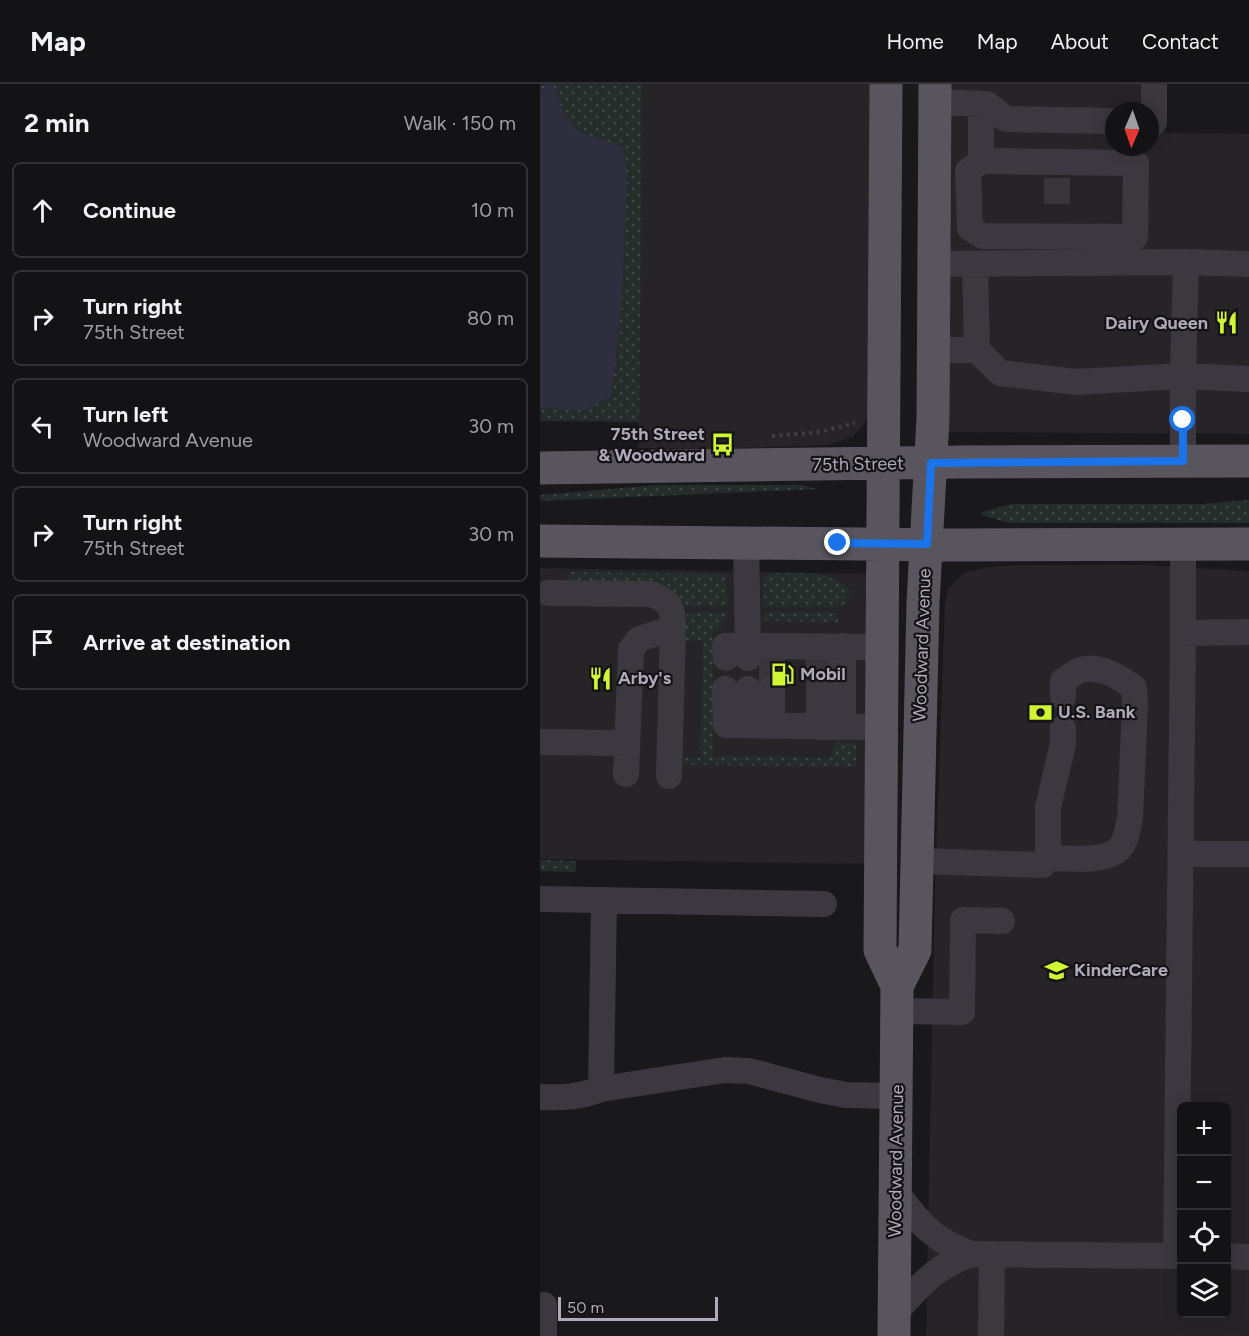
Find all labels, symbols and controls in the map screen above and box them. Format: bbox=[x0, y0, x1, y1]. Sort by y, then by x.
text: Map bbox=[30, 24, 86, 58]
text: Home bbox=[887, 29, 944, 54]
text: Map bbox=[977, 29, 1018, 54]
text: About bbox=[1051, 29, 1109, 54]
text: Contact bbox=[1142, 29, 1219, 54]
north arrow bbox=[1105, 102, 1159, 156]
text: 2 min bbox=[24, 107, 90, 139]
text: Walk · 150 m bbox=[404, 111, 516, 135]
icon: ahead bbox=[26, 194, 59, 227]
text: Continue bbox=[83, 197, 176, 224]
text: 10 m bbox=[471, 198, 514, 222]
text: Turn right bbox=[83, 293, 182, 320]
icon: right bbox=[26, 302, 59, 335]
text: 80 m bbox=[467, 306, 514, 330]
restaurant icon: Dairy Queen bbox=[1213, 310, 1239, 336]
place label: Dairy Queen bbox=[1105, 312, 1208, 334]
text: 75th Street bbox=[83, 320, 185, 344]
text: Turn left bbox=[83, 401, 169, 428]
route start bbox=[1169, 406, 1195, 432]
icon: left bbox=[26, 410, 59, 443]
text: 30 m bbox=[468, 414, 514, 438]
place label: 75th Street & Woodward bbox=[599, 423, 705, 466]
text: Woodward Avenue bbox=[83, 428, 253, 452]
bus stop icon: 75th Street & Woodward bbox=[710, 431, 736, 457]
street label: 75th Street bbox=[812, 452, 904, 476]
text: Turn right bbox=[83, 509, 182, 536]
icon: right bbox=[26, 518, 59, 551]
text: 30 m bbox=[468, 522, 514, 546]
route end bbox=[824, 529, 850, 555]
text: 75th Street bbox=[83, 536, 185, 560]
street label: Woodward Avenue bbox=[908, 568, 936, 722]
icon: arrive bbox=[26, 626, 59, 659]
text: Arrive at destination bbox=[83, 629, 291, 656]
fuel station icon: Mobil bbox=[769, 661, 795, 687]
place label: Mobil bbox=[800, 663, 846, 685]
restaurant icon: Arby's bbox=[587, 665, 613, 691]
place label: Arby's bbox=[618, 667, 672, 689]
bank icon: U.S. Bank bbox=[1027, 699, 1053, 725]
place label: U.S. Bank bbox=[1058, 701, 1136, 723]
school or university icon: KinderCare bbox=[1043, 957, 1069, 983]
place label: KinderCare bbox=[1074, 959, 1168, 981]
street label: Woodward Avenue bbox=[884, 1084, 908, 1238]
map controls bbox=[1177, 1102, 1231, 1318]
button: + bbox=[1177, 1102, 1231, 1156]
button: − bbox=[1177, 1156, 1231, 1210]
button: locate bbox=[1177, 1210, 1231, 1264]
button: layers bbox=[1177, 1264, 1231, 1318]
scale bar bbox=[558, 1294, 718, 1322]
text: 50 m bbox=[567, 1298, 604, 1317]

